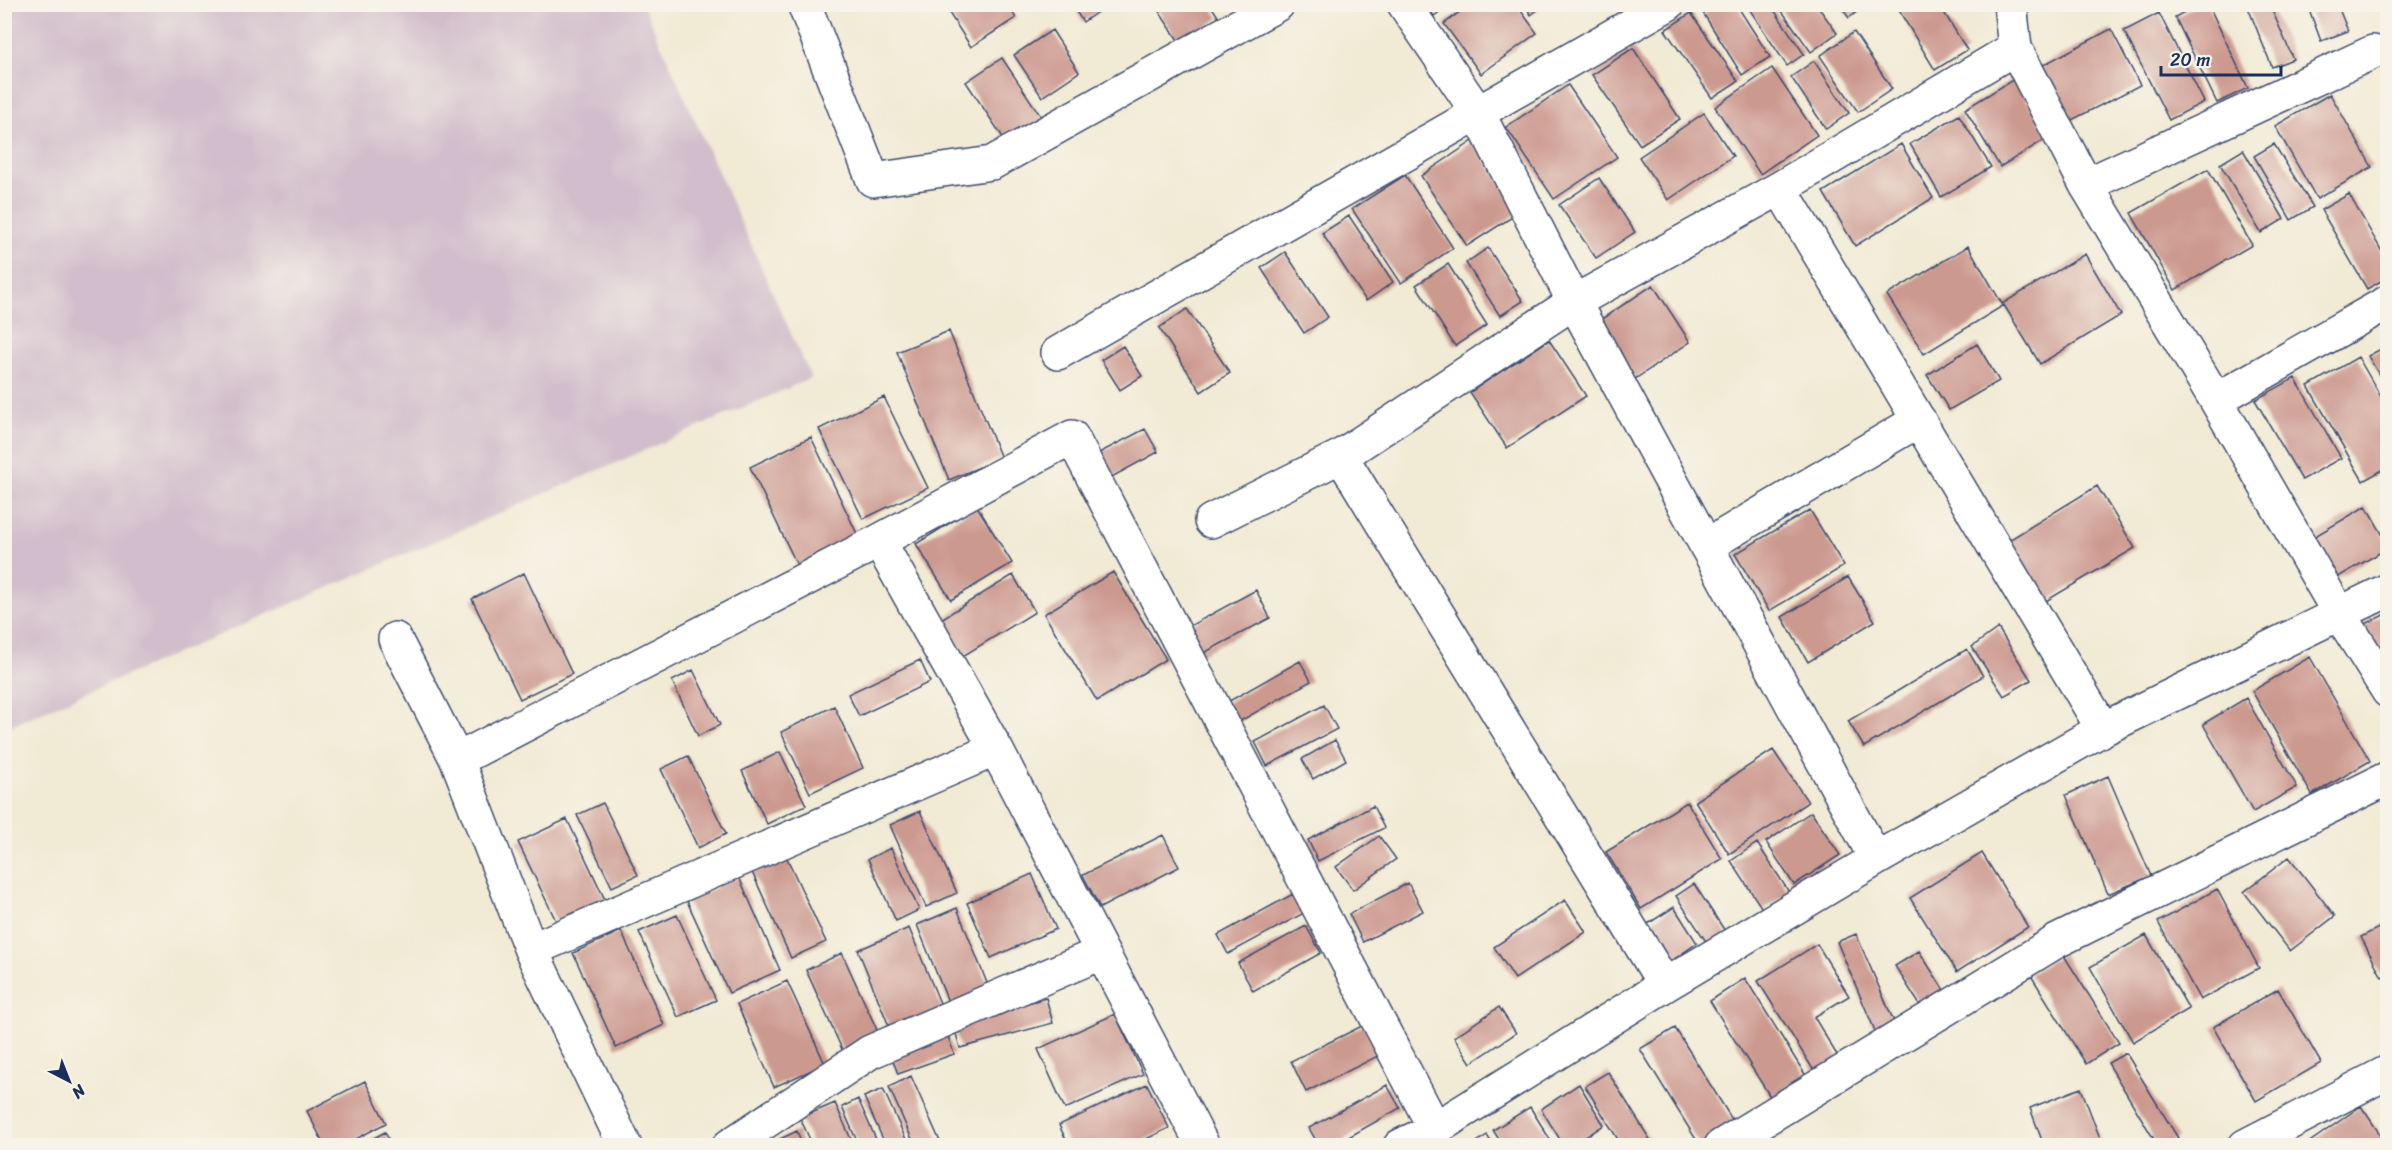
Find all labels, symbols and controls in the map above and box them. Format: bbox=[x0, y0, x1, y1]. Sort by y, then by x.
scale bar bbox=[2161, 39, 2281, 77]
text: 20 m bbox=[2170, 44, 2210, 76]
north arrow bbox=[39, 1051, 99, 1111]
text: N bbox=[64, 1077, 93, 1107]

